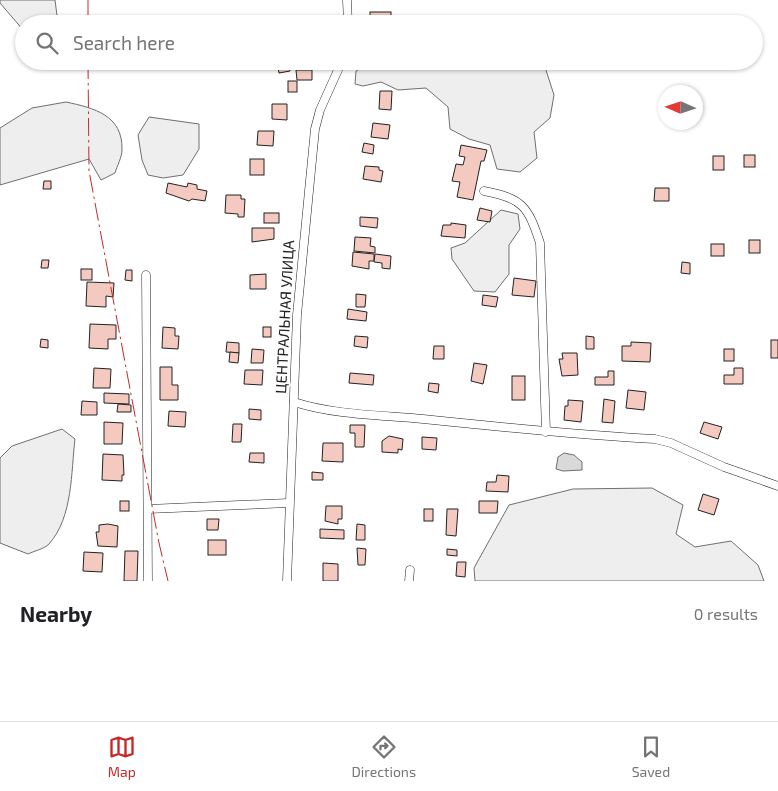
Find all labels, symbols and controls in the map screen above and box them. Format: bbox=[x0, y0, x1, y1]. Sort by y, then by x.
search box bbox=[15, 15, 763, 70]
icon: search bbox=[33, 29, 61, 57]
text: Search here bbox=[73, 31, 175, 54]
north arrow bbox=[658, 85, 703, 130]
street label: ЦЕНТРАЛЬНАЯ УЛИЦА bbox=[271, 239, 297, 394]
text: Nearby bbox=[20, 601, 92, 626]
text: 0 results bbox=[694, 604, 758, 623]
tab: Map bbox=[108, 733, 136, 780]
tab: Directions bbox=[352, 733, 416, 780]
tab: Saved bbox=[632, 733, 670, 780]

